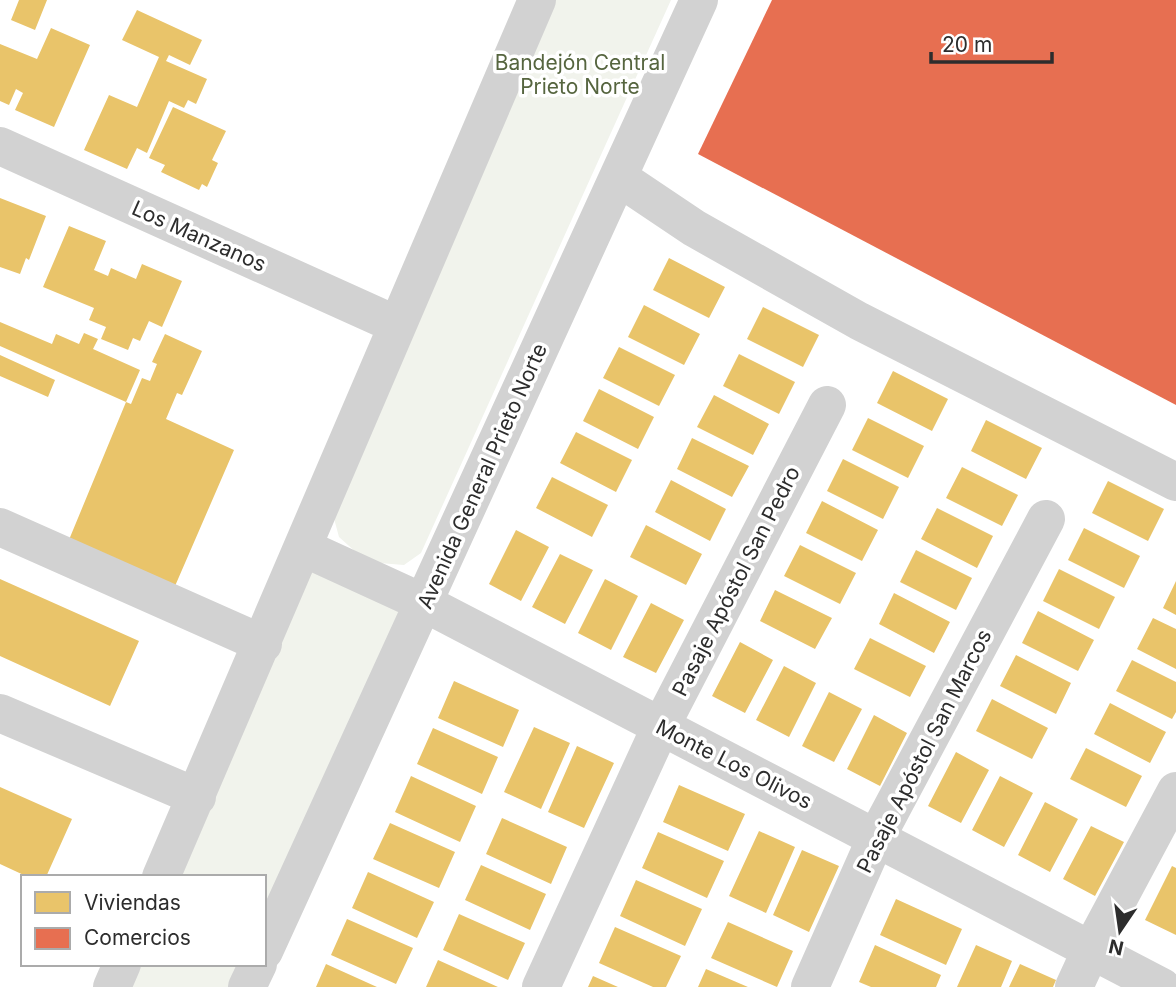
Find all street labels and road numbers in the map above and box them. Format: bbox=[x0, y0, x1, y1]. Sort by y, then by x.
street label: Los Manzanos bbox=[128, 195, 270, 277]
street label: Avenida General Prieto Norte bbox=[412, 340, 552, 612]
street label: Pasaje Apóstol San Pedro bbox=[667, 462, 805, 700]
street label: Pasaje Apóstol San Marcos bbox=[852, 625, 996, 877]
street label: Monte Los Olivos bbox=[652, 714, 816, 814]

